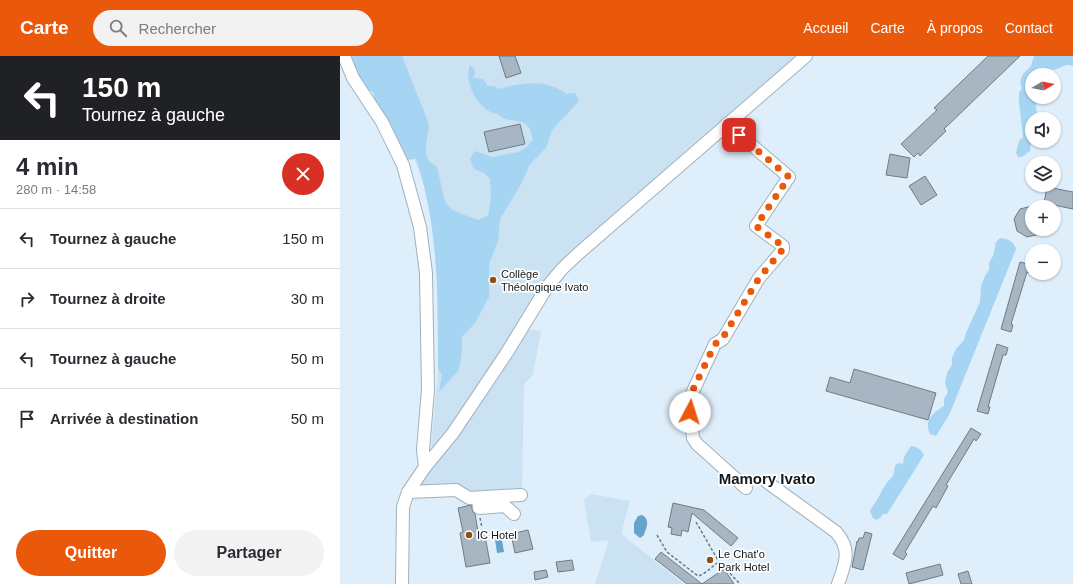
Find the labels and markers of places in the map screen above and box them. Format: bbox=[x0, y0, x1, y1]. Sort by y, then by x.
pin bbox=[722, 118, 756, 152]
place label: Collège Théologique Ivato bbox=[501, 268, 588, 293]
marker: Collège Théologique Ivato bbox=[488, 275, 498, 285]
place label: IC Hotel bbox=[477, 529, 517, 541]
marker: IC Hotel bbox=[464, 530, 474, 540]
place label: Le Chat'o Park Hotel bbox=[718, 548, 769, 573]
marker: Le Chat'o Park Hotel bbox=[705, 555, 715, 565]

